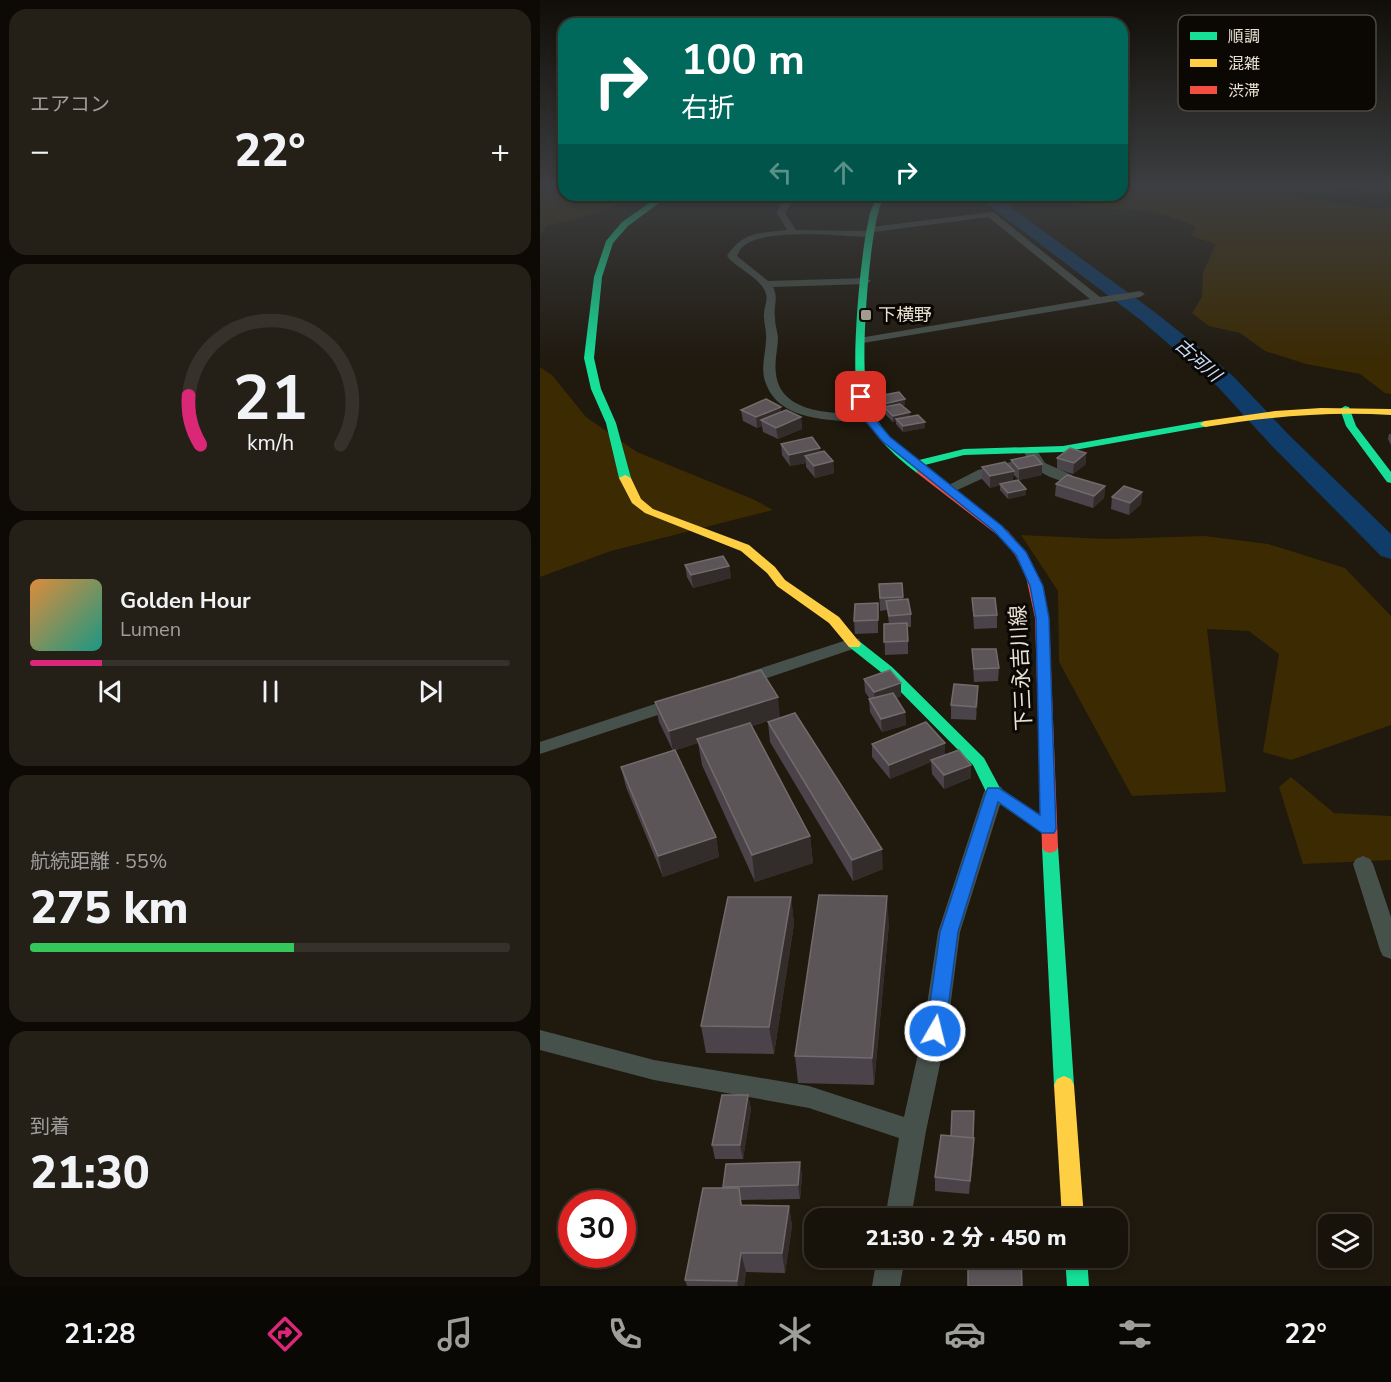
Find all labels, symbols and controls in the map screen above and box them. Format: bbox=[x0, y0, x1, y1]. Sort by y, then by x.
legend bbox=[1178, 15, 1376, 111]
text: 順調 bbox=[1228, 26, 1260, 48]
text: 100 m bbox=[681, 32, 805, 89]
icon: right bbox=[582, 42, 660, 120]
text: 混雑 bbox=[1228, 53, 1260, 75]
text: 渋滞 bbox=[1228, 80, 1260, 102]
text: 右折 bbox=[681, 90, 735, 127]
text: エアコン bbox=[30, 91, 110, 118]
text: 22° bbox=[234, 121, 306, 182]
text: − bbox=[30, 129, 50, 174]
text: + bbox=[490, 129, 510, 174]
icon: left bbox=[764, 156, 797, 189]
icon: ahead bbox=[827, 156, 860, 189]
icon: right bbox=[890, 156, 923, 189]
place label: 下横野 bbox=[878, 303, 932, 327]
marker: 下横野 bbox=[859, 308, 873, 322]
water label: 古河川 bbox=[1170, 333, 1228, 388]
text: 21 bbox=[233, 356, 307, 441]
pin bbox=[835, 371, 886, 422]
icon: arrive bbox=[844, 380, 877, 413]
text: km/h bbox=[246, 428, 294, 458]
text: Golden Hour bbox=[120, 586, 251, 616]
street label: 下三永吉川線 bbox=[1004, 604, 1038, 732]
text: Lumen bbox=[120, 616, 181, 643]
icon: previous bbox=[94, 675, 127, 708]
icon: pause bbox=[254, 675, 287, 708]
icon: next bbox=[414, 675, 447, 708]
text: 航続距離 · 55% bbox=[30, 848, 167, 875]
text: 275 km bbox=[30, 878, 189, 939]
position arrow bbox=[903, 999, 967, 1063]
text: 到着 bbox=[30, 1113, 70, 1140]
text: 21:30 bbox=[30, 1143, 150, 1204]
speed limit sign: 30 bbox=[558, 1190, 636, 1268]
map controls bbox=[1318, 1214, 1372, 1268]
button: layers bbox=[1318, 1214, 1372, 1268]
text: 21:30 · 2 分 · 450 m bbox=[865, 1223, 1067, 1253]
icon: directions bbox=[264, 1313, 306, 1355]
icon: music bbox=[434, 1313, 476, 1355]
icon: phone bbox=[604, 1313, 646, 1355]
icon: climate bbox=[774, 1313, 816, 1355]
icon: car bbox=[944, 1313, 986, 1355]
icon: filters bbox=[1114, 1313, 1156, 1355]
text: 21:28 bbox=[64, 1316, 136, 1353]
text: 22° bbox=[1284, 1316, 1327, 1353]

